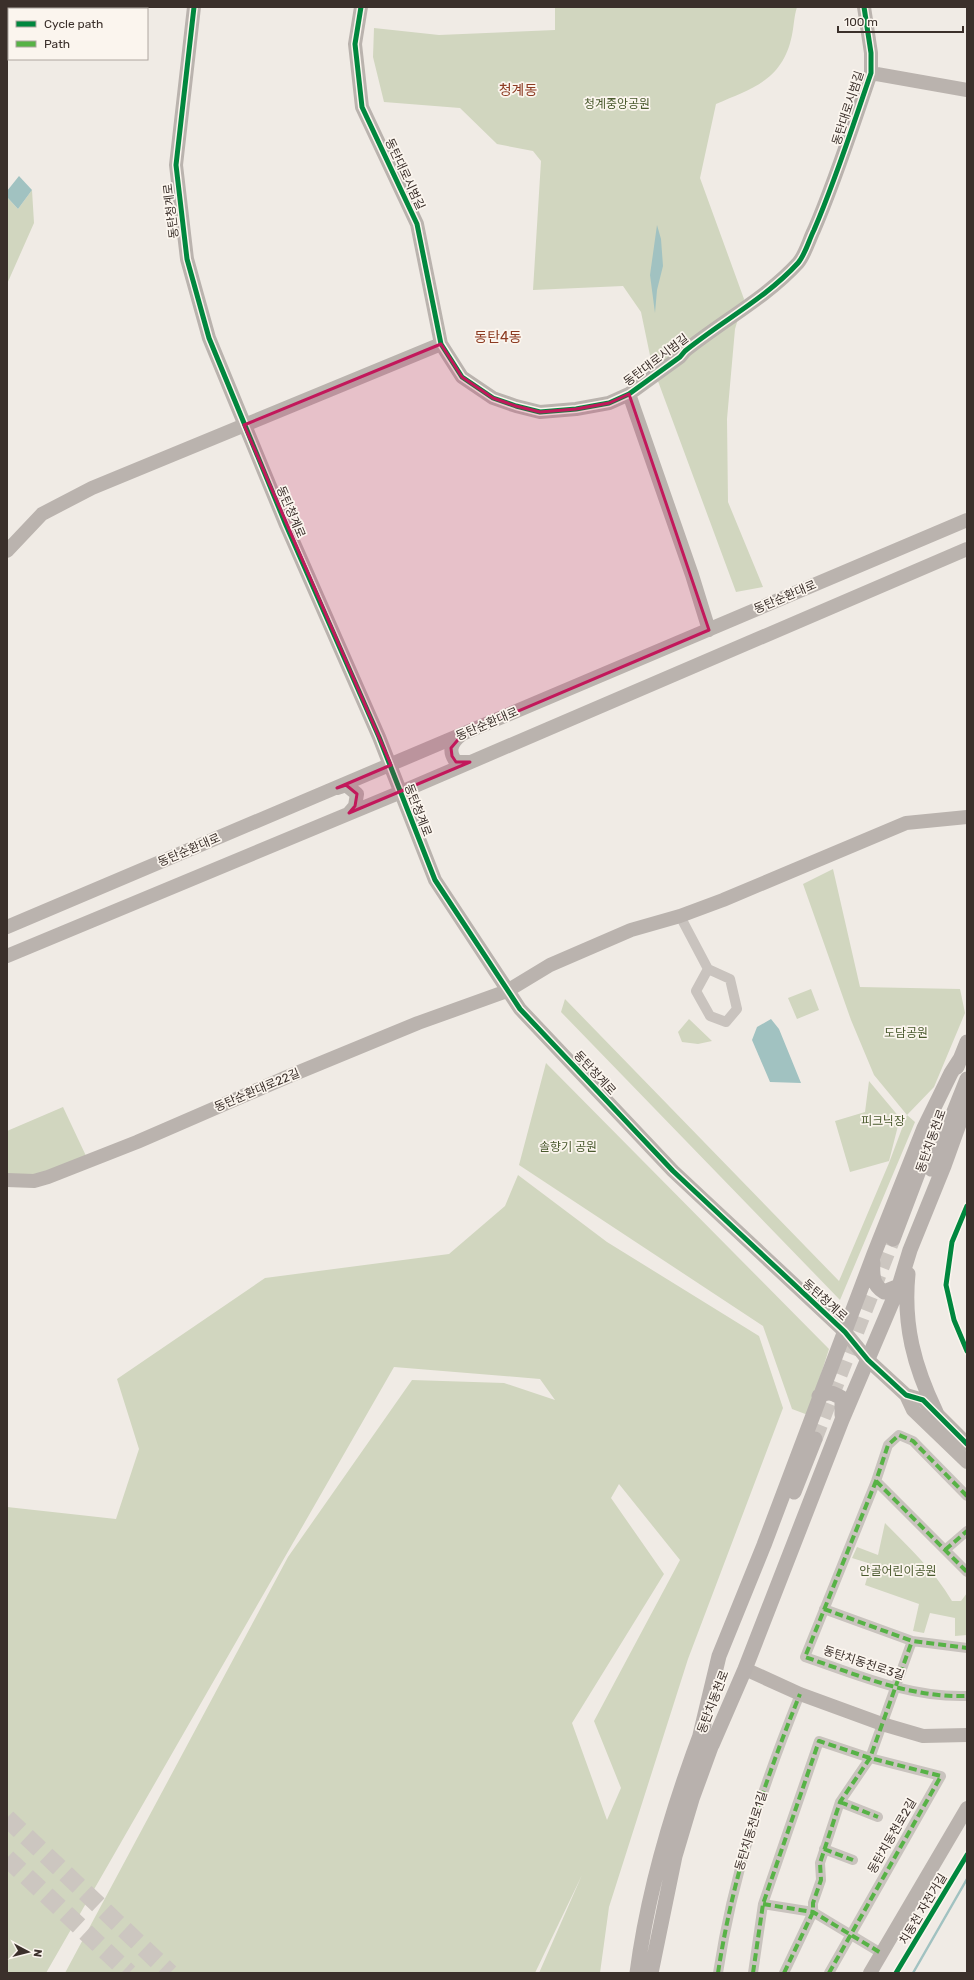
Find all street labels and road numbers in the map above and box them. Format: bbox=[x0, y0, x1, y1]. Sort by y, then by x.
street label: 동탄대로시범길 bbox=[829, 69, 867, 147]
street label: 동탄대로시범길 bbox=[382, 136, 428, 212]
street label: 동탄청계로 bbox=[161, 183, 181, 239]
street label: 동탄대로시범길 bbox=[621, 331, 691, 389]
street label: 동탄청계로 bbox=[274, 484, 308, 540]
street label: 동탄순환대로 bbox=[752, 578, 818, 616]
street label: 동탄순환대로 bbox=[454, 705, 520, 743]
street label: 동탄청계로 bbox=[402, 782, 434, 838]
street label: 동탄순환대로 bbox=[156, 831, 222, 869]
street label: 동탄청계로 bbox=[571, 1048, 619, 1098]
street label: 동탄순환대로22길 bbox=[212, 1066, 302, 1114]
street label: 동탄치동천로 bbox=[913, 1107, 949, 1175]
street label: 동탄청계로 bbox=[800, 1276, 850, 1324]
street label: 동탄치동천로3길 bbox=[822, 1643, 906, 1683]
street label: 동탄치동천로 bbox=[695, 1669, 731, 1735]
street label: 동탄치동천로1길 bbox=[732, 1790, 770, 1872]
street label: 동탄치동천로2길 bbox=[865, 1796, 919, 1876]
street label: 치동천 자전거길 bbox=[896, 1871, 950, 1947]

